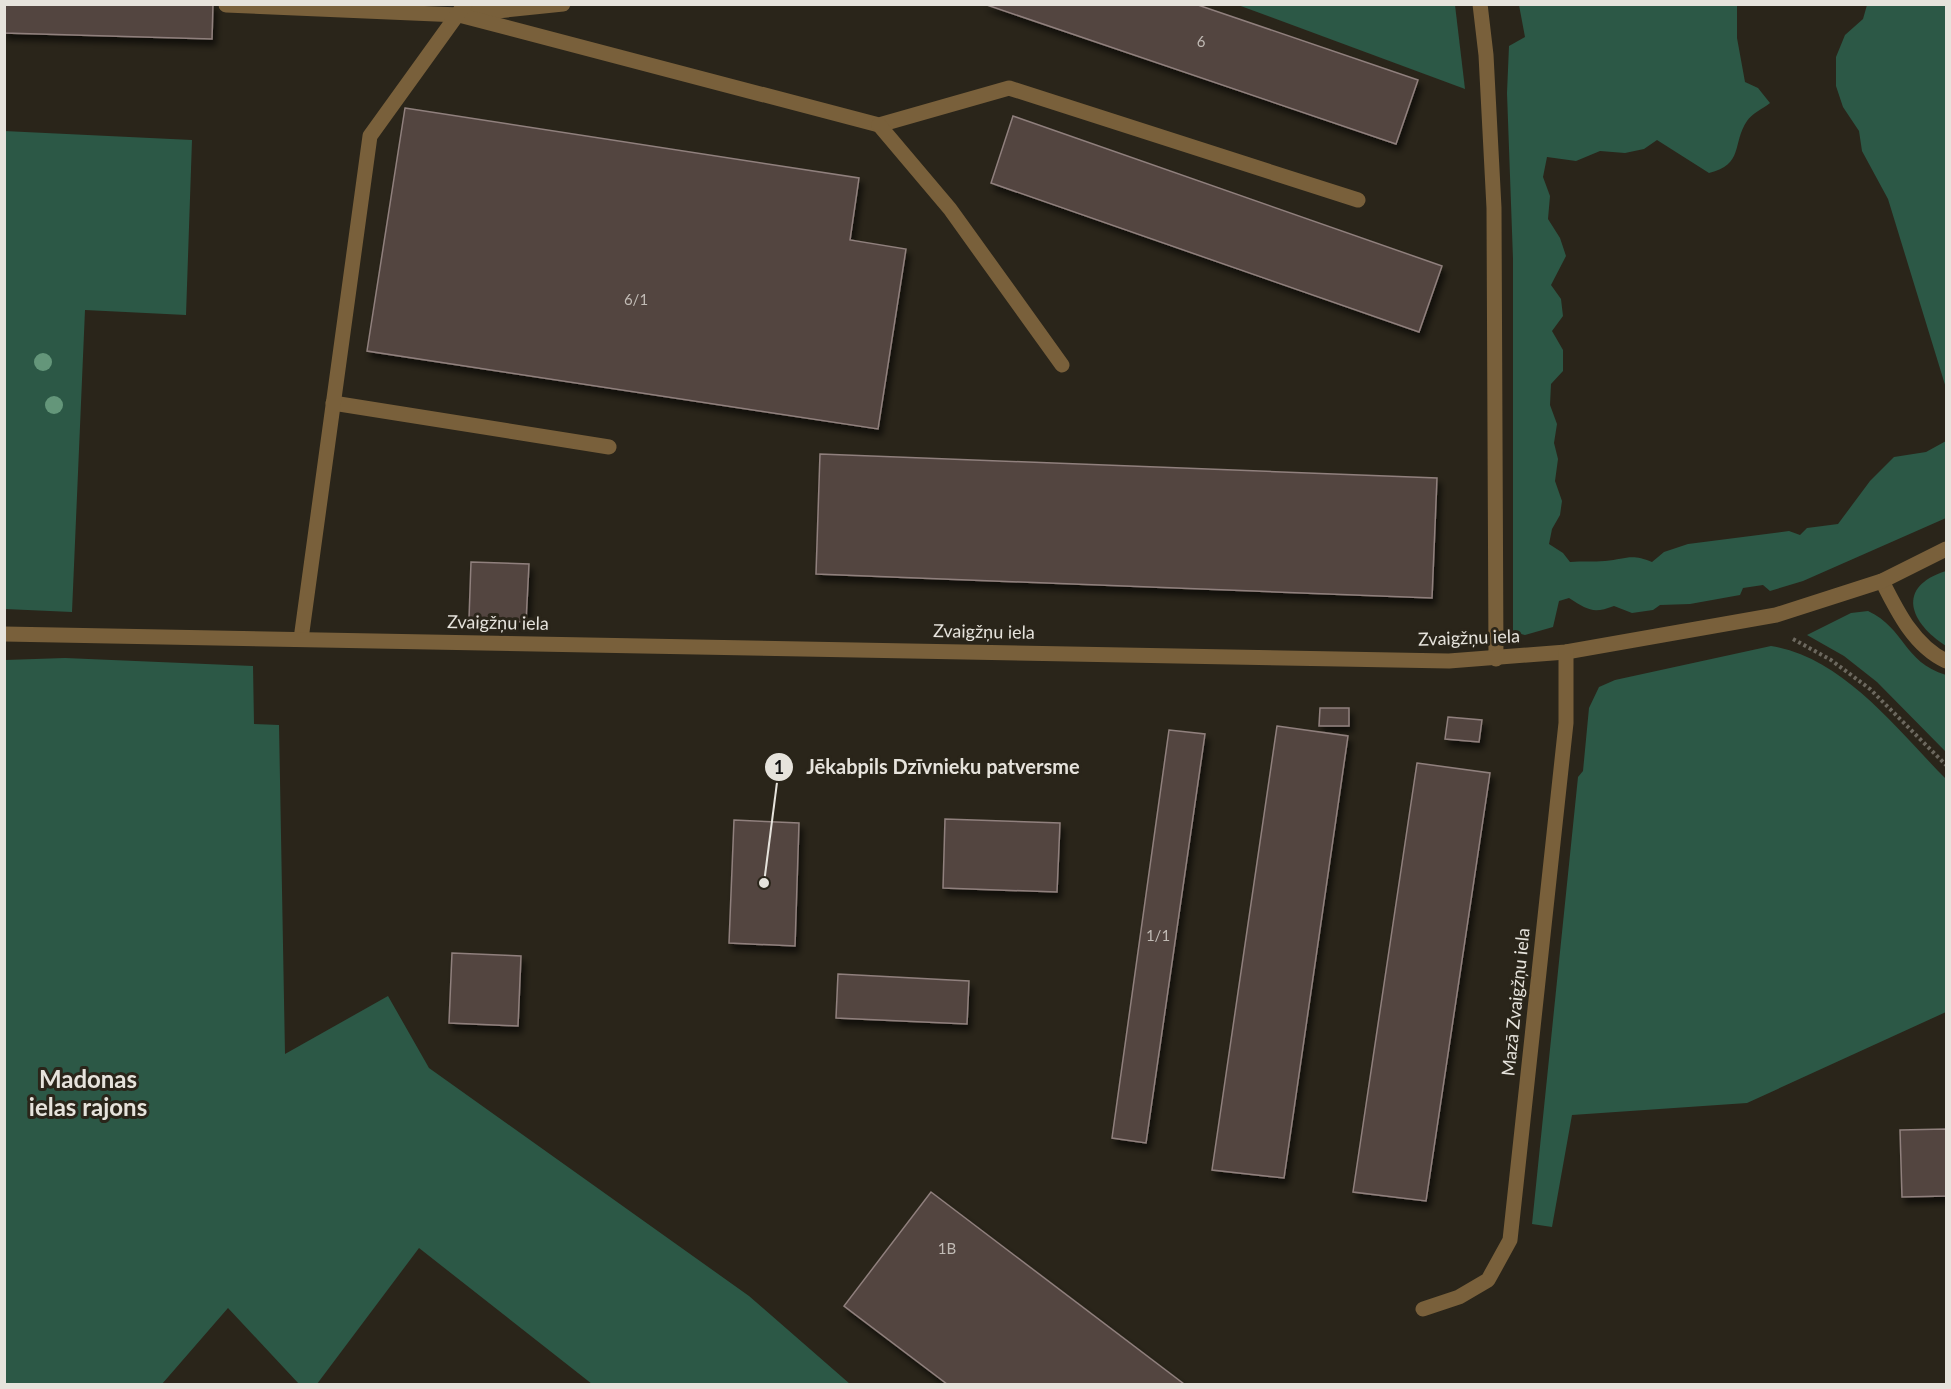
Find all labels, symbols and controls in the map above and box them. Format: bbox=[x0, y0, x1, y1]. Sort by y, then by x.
house number: 6 bbox=[1197, 32, 1206, 50]
house number: 6/1 bbox=[624, 290, 648, 308]
street label: Zvaigžņu iela bbox=[447, 610, 549, 634]
street label: Zvaigžņu iela bbox=[933, 619, 1035, 643]
street label: Zvaigžņu iela bbox=[1418, 624, 1520, 650]
callout: Jēkabpils Dzīvnieku patversme bbox=[764, 748, 1091, 786]
text: Jēkabpils Dzīvnieku patversme bbox=[806, 754, 1080, 778]
text: 1 bbox=[774, 756, 784, 778]
house number: 1/1 bbox=[1146, 926, 1170, 944]
street label: Mazā Zvaigžņu iela bbox=[1496, 927, 1534, 1077]
district label: Madonas ielas rajons bbox=[29, 1064, 147, 1121]
house number: 1B bbox=[938, 1239, 956, 1257]

